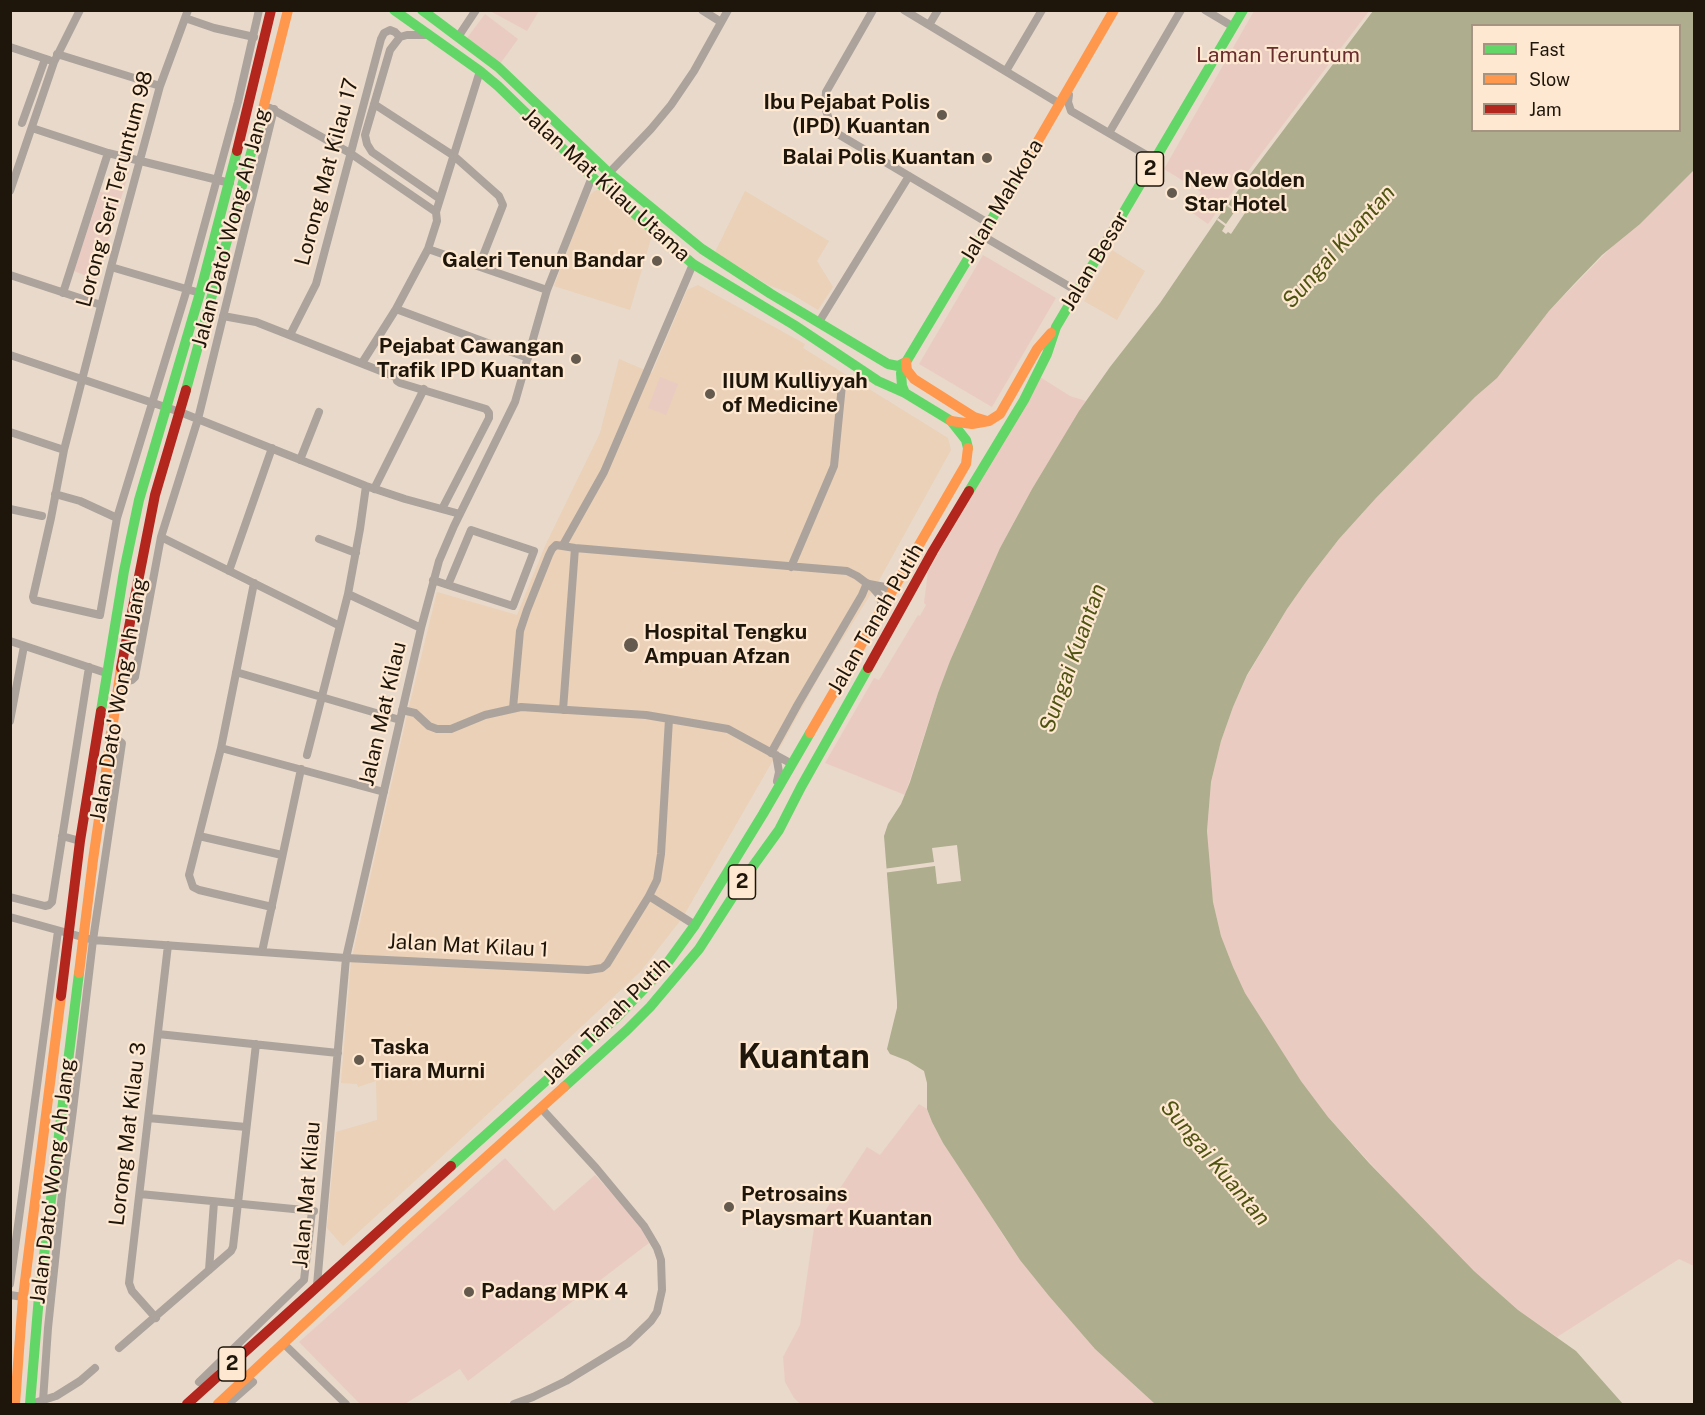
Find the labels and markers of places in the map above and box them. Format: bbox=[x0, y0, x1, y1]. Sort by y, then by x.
place label: Ibu Pejabat Polis (IPD) Kuantan bbox=[764, 90, 930, 140]
marker: Ibu Pejabat Polis (IPD) Kuantan bbox=[935, 108, 949, 122]
place label: Balai Polis Kuantan bbox=[782, 145, 975, 171]
marker: Balai Polis Kuantan bbox=[980, 151, 994, 165]
place label: New Golden Star Hotel bbox=[1184, 168, 1305, 218]
marker: New Golden Star Hotel bbox=[1165, 186, 1179, 200]
place label: Galeri Tenun Bandar bbox=[442, 248, 645, 274]
marker: Galeri Tenun Bandar bbox=[650, 254, 664, 268]
place label: Pejabat Cawangan Trafik IPD Kuantan bbox=[377, 334, 564, 384]
marker: Pejabat Cawangan Trafik IPD Kuantan bbox=[569, 352, 583, 366]
place label: IIUM Kulliyyah of Medicine bbox=[722, 369, 868, 419]
marker: IIUM Kulliyyah of Medicine bbox=[703, 387, 717, 401]
place label: Hospital Tengku Ampuan Afzan bbox=[644, 620, 807, 670]
marker: Hospital Tengku Ampuan Afzan bbox=[622, 636, 640, 654]
place label: Taska Tiara Murni bbox=[371, 1035, 485, 1085]
marker: Taska Tiara Murni bbox=[352, 1053, 366, 1067]
place label: Petrosains Playsmart Kuantan bbox=[741, 1182, 932, 1232]
marker: Petrosains Playsmart Kuantan bbox=[722, 1200, 736, 1214]
place label: Padang MPK 4 bbox=[481, 1279, 628, 1305]
marker: Padang MPK 4 bbox=[462, 1285, 476, 1299]

